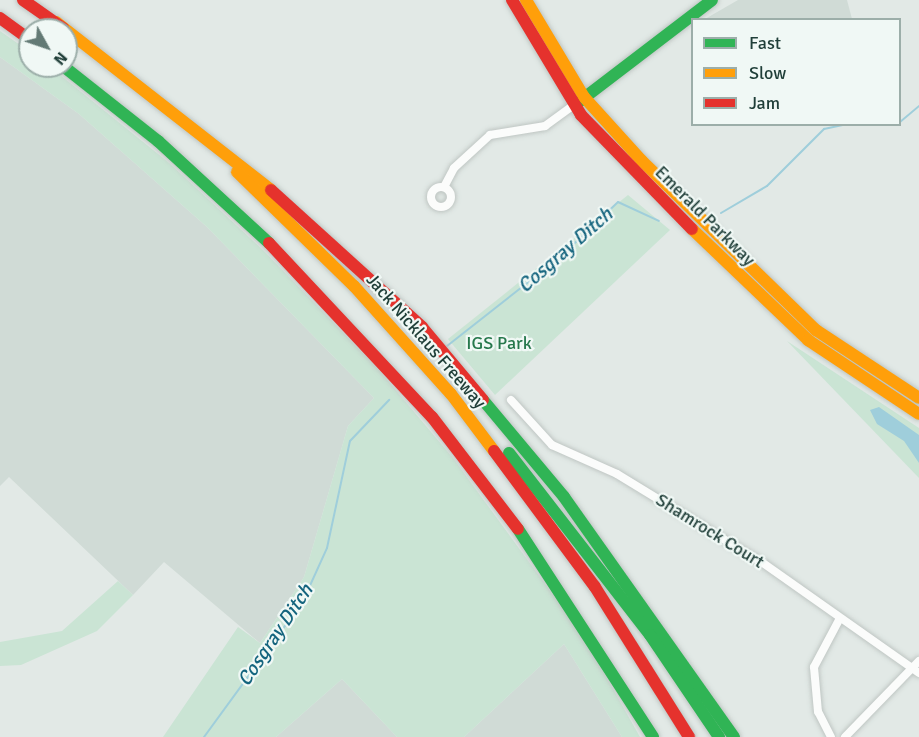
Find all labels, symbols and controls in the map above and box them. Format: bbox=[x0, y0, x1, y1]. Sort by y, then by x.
north arrow bbox=[18, 18, 78, 78]
legend bbox=[691, 18, 901, 126]
text: Fast bbox=[749, 32, 781, 54]
text: N bbox=[49, 48, 72, 69]
text: Slow bbox=[749, 62, 786, 84]
text: Jam bbox=[749, 92, 780, 114]
street label: Emerald Parkway bbox=[650, 161, 760, 271]
water label: Cosgray Ditch bbox=[513, 202, 617, 298]
street label: Jack Nicklaus Freeway bbox=[361, 269, 491, 413]
park label: IGS Park bbox=[466, 332, 532, 354]
street label: Shamrock Court bbox=[652, 489, 768, 573]
water label: Cosgray Ditch bbox=[232, 579, 318, 691]

